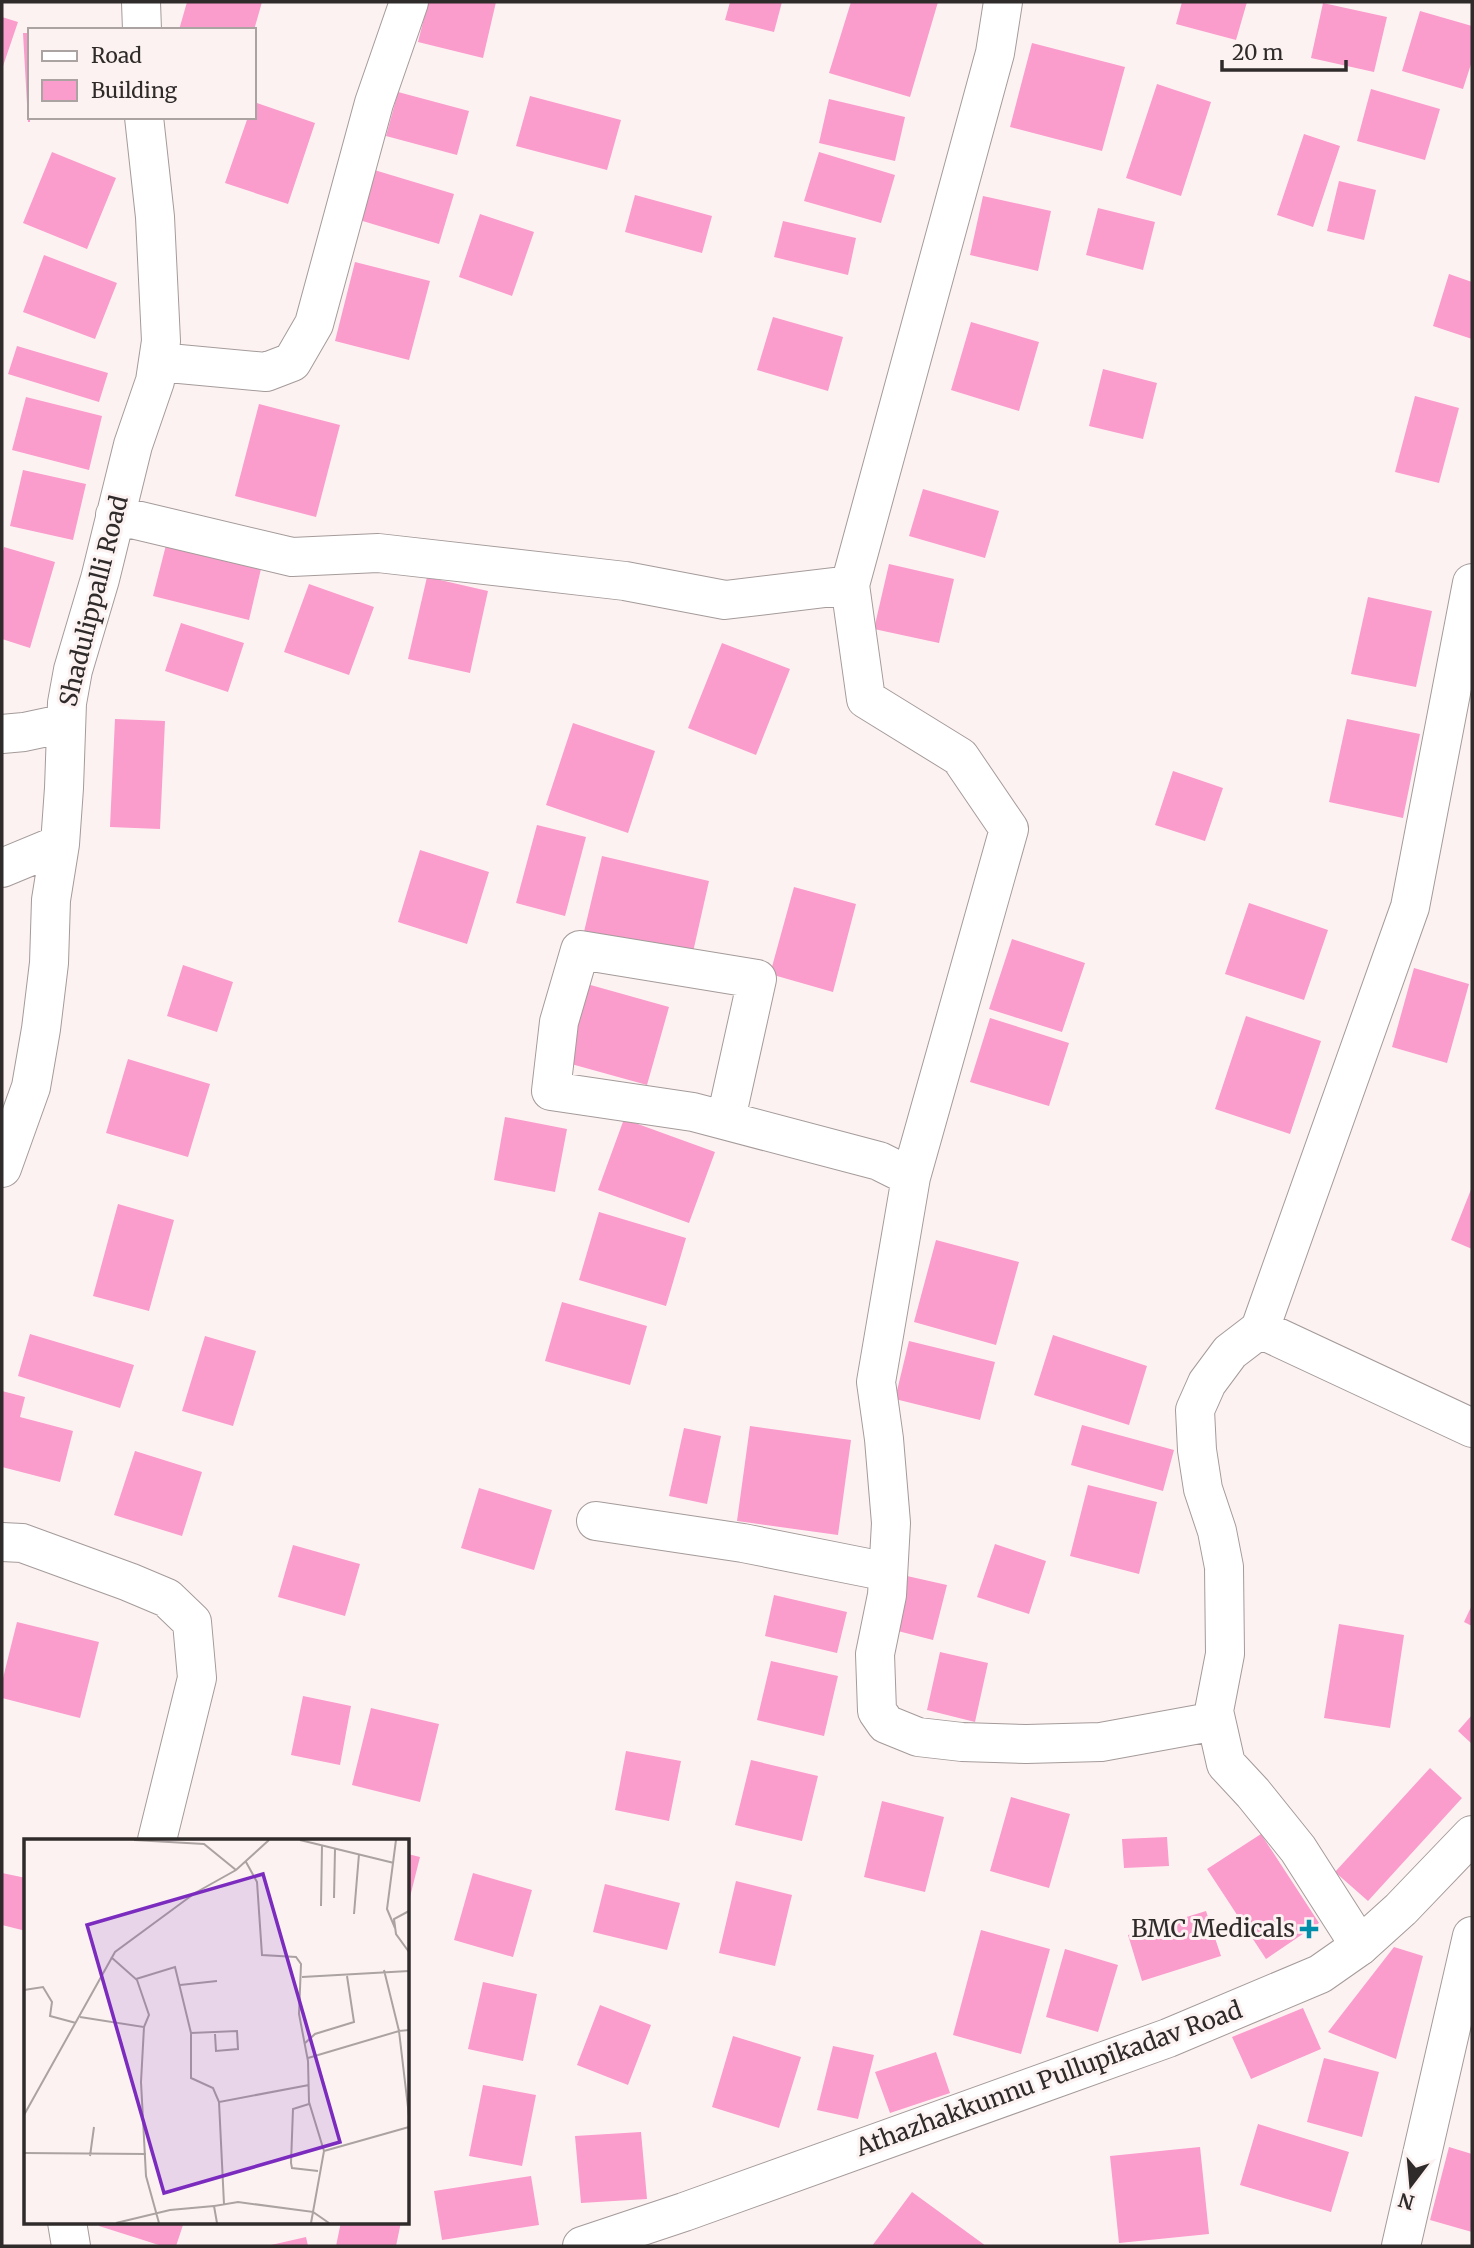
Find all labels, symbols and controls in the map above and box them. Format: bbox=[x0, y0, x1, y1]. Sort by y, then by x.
legend bbox=[28, 28, 256, 119]
scale bar bbox=[1222, 28, 1346, 72]
text: 20 m bbox=[1232, 39, 1284, 66]
text: Road bbox=[91, 42, 142, 69]
text: Building bbox=[91, 77, 178, 104]
street label: Shadulippalli Road bbox=[52, 492, 135, 710]
inset map bbox=[24, 1839, 410, 2224]
place label: BMC Medicals bbox=[1131, 1913, 1295, 1944]
marker: BMC Medicals bbox=[1301, 1921, 1317, 1937]
street label: Athazhakkunnu Pullupikadav Road bbox=[851, 1994, 1246, 2163]
north arrow bbox=[1376, 2150, 1446, 2220]
text: N bbox=[1396, 2188, 1417, 2215]

